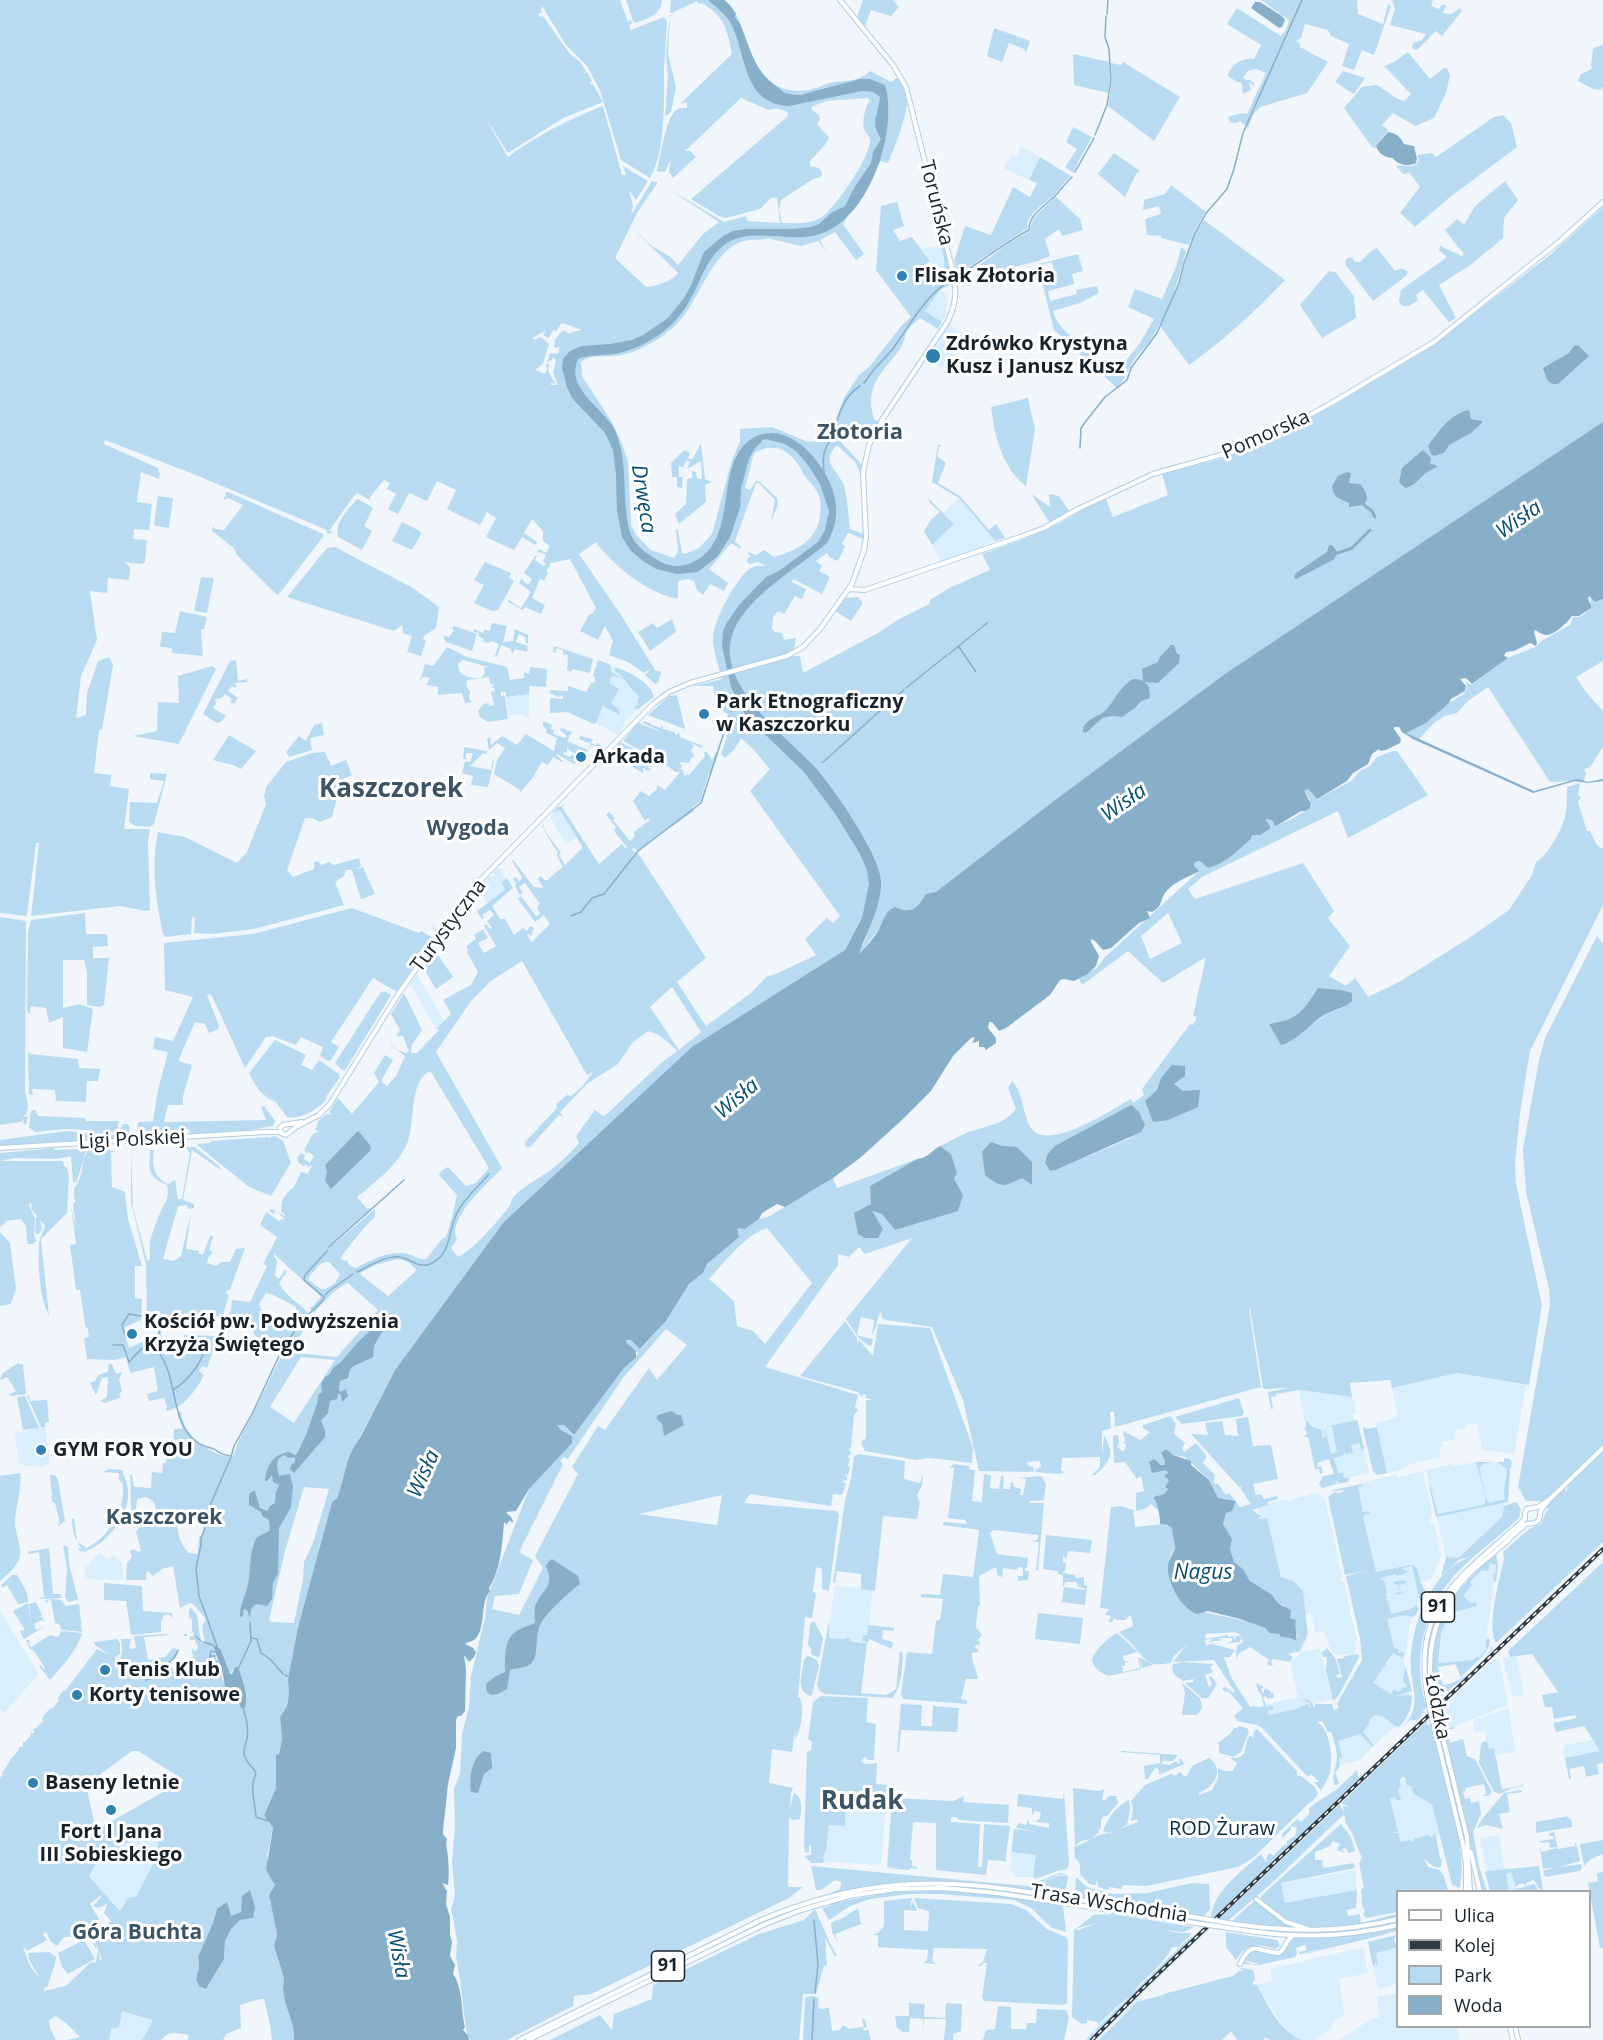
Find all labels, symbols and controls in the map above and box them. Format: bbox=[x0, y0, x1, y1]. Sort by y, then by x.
street label: Toruńska bbox=[914, 158, 958, 248]
place label: Flisak Złotoria bbox=[914, 264, 1055, 288]
marker: Flisak Złotoria bbox=[895, 269, 909, 283]
place label: Zdrówko Krystyna Kusz i Janusz Kusz bbox=[946, 332, 1128, 379]
marker: Zdrówko Krystyna Kusz i Janusz Kusz bbox=[924, 347, 942, 365]
street label: Pomorska bbox=[1218, 405, 1314, 465]
district label: Złotoria bbox=[817, 420, 903, 446]
water label: Drwęca bbox=[625, 463, 661, 535]
water label: Wisła bbox=[1492, 496, 1546, 544]
place label: Park Etnograficzny w Kaszczorku bbox=[716, 690, 904, 737]
marker: Park Etnograficzny w Kaszczorku bbox=[697, 707, 711, 721]
place label: Arkada bbox=[593, 745, 665, 769]
marker: Arkada bbox=[574, 750, 588, 764]
district label: Kaszczorek bbox=[319, 774, 463, 806]
water label: Wisła bbox=[1097, 779, 1151, 827]
district label: Wygoda bbox=[426, 816, 510, 842]
street label: Turystyczna bbox=[406, 875, 492, 977]
water label: Wisła bbox=[710, 1073, 764, 1125]
street label: Ligi Polskiej bbox=[78, 1125, 186, 1155]
place label: Kościół pw. Podwyższenia Krzyża Świętego bbox=[144, 1310, 399, 1357]
marker: Kościół pw. Podwyższenia Krzyża Świętego bbox=[125, 1327, 139, 1341]
place label: GYM FOR YOU bbox=[53, 1438, 193, 1462]
marker: GYM FOR YOU bbox=[34, 1443, 48, 1457]
water label: Wisła bbox=[402, 1446, 446, 1502]
district label: Kaszczorek bbox=[106, 1505, 222, 1531]
water label: Nagus bbox=[1174, 1560, 1232, 1586]
road number: 91 bbox=[1422, 1592, 1454, 1622]
place label: Tenis Klub bbox=[117, 1658, 220, 1682]
marker: Tenis Klub bbox=[98, 1663, 112, 1677]
street label: Łódzka bbox=[1419, 1672, 1455, 1742]
place label: Korty tenisowe bbox=[89, 1683, 240, 1707]
marker: Korty tenisowe bbox=[70, 1688, 84, 1702]
place label: Baseny letnie bbox=[45, 1771, 180, 1795]
marker: Baseny letnie bbox=[26, 1776, 40, 1790]
district label: Rudak bbox=[821, 1786, 903, 1818]
marker: Fort I Jana III Sobieskiego bbox=[104, 1803, 118, 1817]
park label: ROD Żuraw bbox=[1169, 1817, 1275, 1841]
place label: Fort I Jana III Sobieskiego bbox=[40, 1820, 182, 1867]
street label: Trasa Wschodnia bbox=[1029, 1880, 1189, 1928]
legend bbox=[1396, 1890, 1591, 2028]
text: Ulica bbox=[1454, 1903, 1495, 1927]
district label: Góra Buchta bbox=[72, 1920, 202, 1946]
water label: Wisła bbox=[381, 1927, 415, 1981]
text: Kolej bbox=[1454, 1933, 1495, 1957]
road number: 91 bbox=[652, 1951, 684, 1981]
text: Park bbox=[1454, 1963, 1492, 1987]
text: Woda bbox=[1454, 1993, 1502, 2017]

